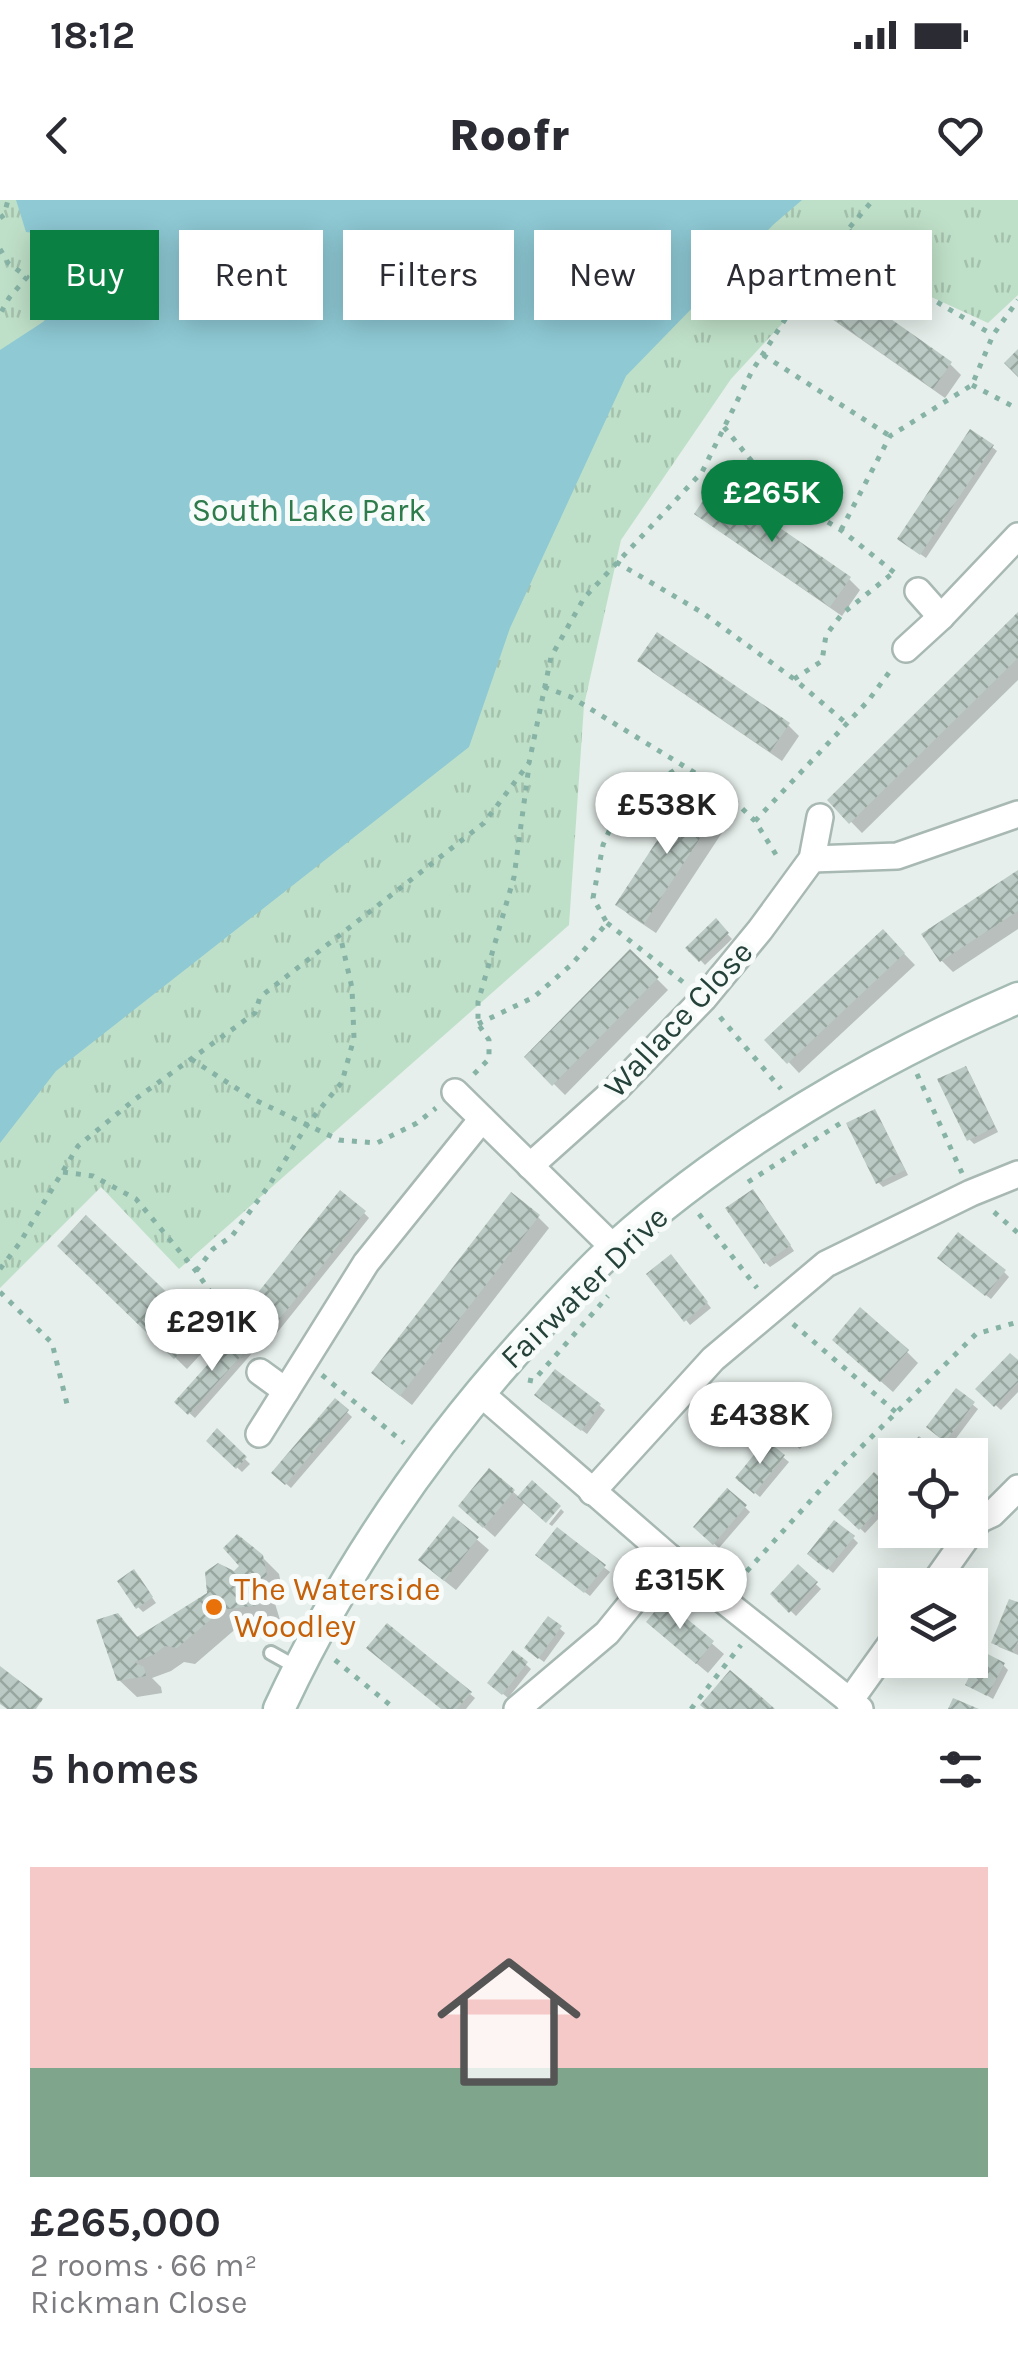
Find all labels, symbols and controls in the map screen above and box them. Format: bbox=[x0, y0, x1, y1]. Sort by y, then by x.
text: 18:12 bbox=[50, 13, 135, 58]
icon: back bbox=[30, 108, 85, 163]
icon: heart bbox=[933, 108, 988, 163]
text: Roofr bbox=[449, 109, 569, 161]
chip: Buy bbox=[30, 230, 159, 320]
chip: Rent bbox=[179, 230, 323, 320]
chip: Filters bbox=[343, 230, 514, 320]
chip: New bbox=[534, 230, 671, 320]
chip: Apartment bbox=[691, 230, 932, 320]
pin: £265K bbox=[702, 460, 842, 545]
text: £265K bbox=[723, 474, 821, 511]
park label: South Lake Park bbox=[192, 492, 426, 529]
pin: £538K bbox=[597, 772, 737, 857]
text: £538K bbox=[617, 786, 717, 823]
street label: Wallace Close bbox=[596, 933, 760, 1105]
street label: Fairwater Drive bbox=[493, 1198, 676, 1376]
pin: £291K bbox=[142, 1289, 282, 1374]
text: £291K bbox=[167, 1303, 257, 1340]
pin: £438K bbox=[690, 1382, 830, 1467]
text: £438K bbox=[710, 1396, 810, 1433]
map controls bbox=[878, 1438, 988, 1678]
button: locate bbox=[878, 1438, 988, 1548]
pin: £315K bbox=[610, 1547, 750, 1632]
text: £315K bbox=[635, 1561, 725, 1598]
button: layers bbox=[878, 1568, 988, 1678]
place label: The Waterside Woodley bbox=[234, 1571, 440, 1645]
marker: The Waterside Woodley bbox=[203, 1596, 225, 1618]
icon: filters bbox=[933, 1742, 988, 1797]
text: 5 homes bbox=[30, 1744, 199, 1794]
icon: home bbox=[419, 1932, 599, 2112]
text: £265,000 bbox=[30, 2197, 221, 2247]
text: 2 rooms · 66 m² bbox=[30, 2247, 257, 2284]
text: Rickman Close bbox=[30, 2284, 247, 2321]

